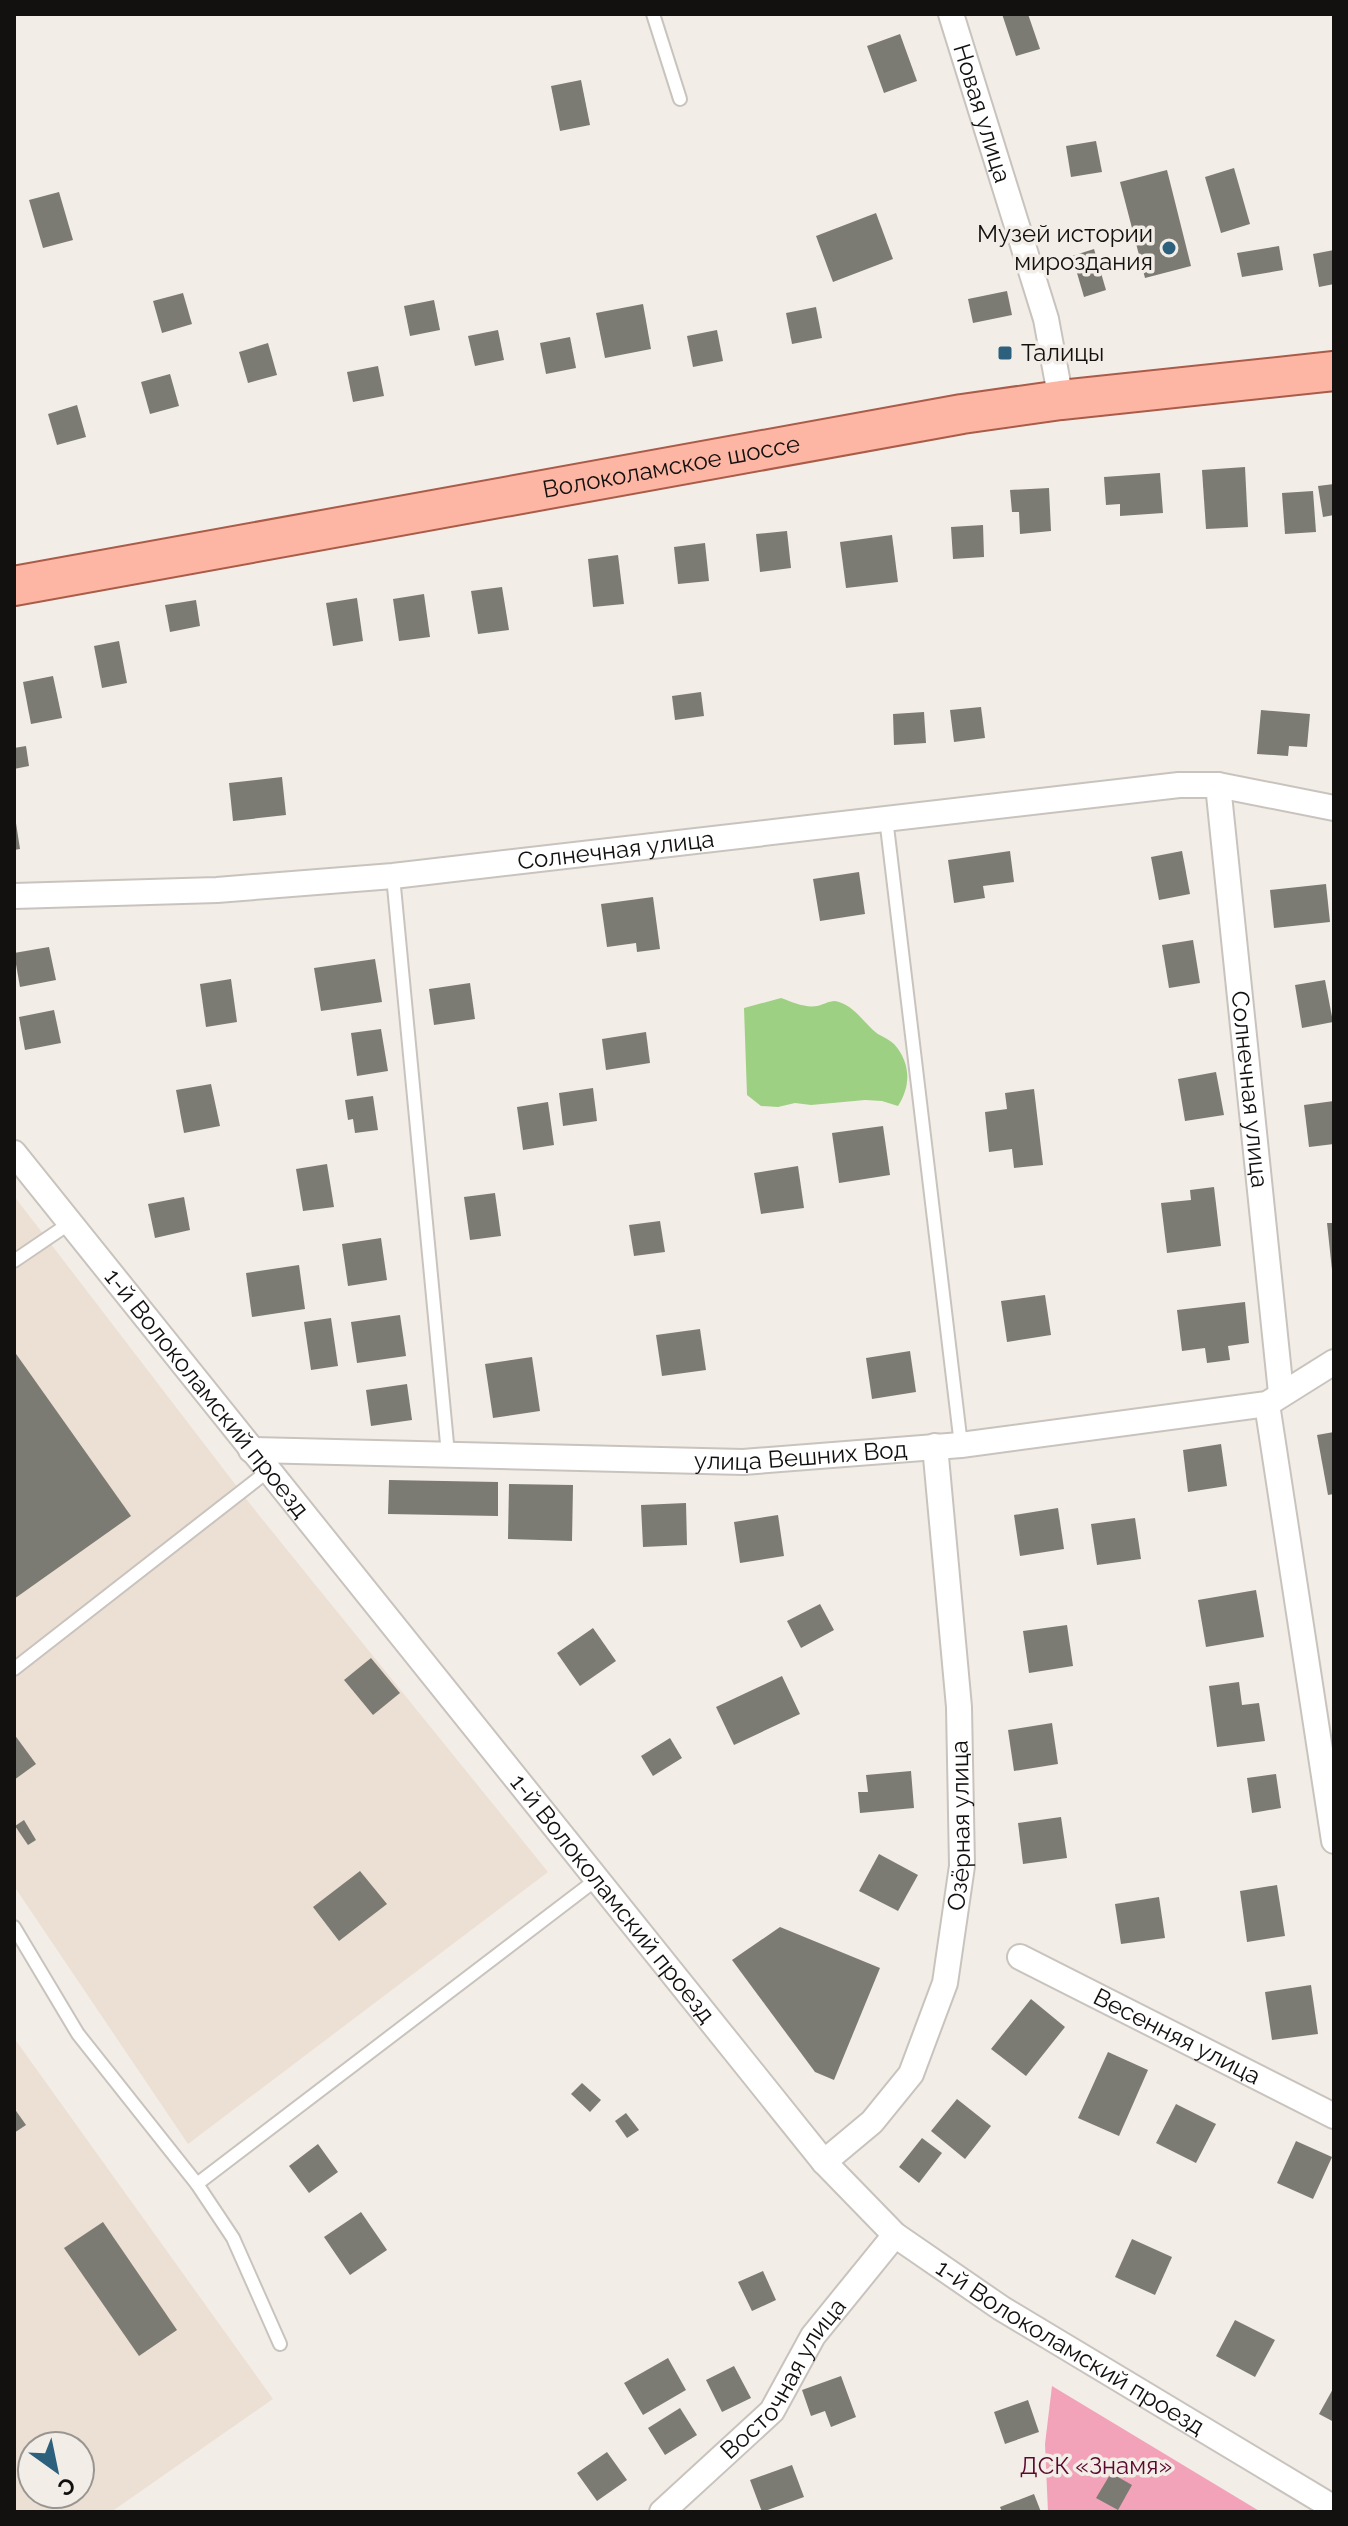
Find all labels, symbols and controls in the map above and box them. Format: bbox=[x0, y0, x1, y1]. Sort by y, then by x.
street label: Новая улица bbox=[947, 40, 1018, 186]
place label: Музей истории мироздания bbox=[977, 219, 1153, 276]
marker: Музей истории мироздания bbox=[1160, 239, 1178, 257]
place label: Талицы bbox=[1021, 338, 1104, 367]
marker: Талицы bbox=[996, 344, 1014, 362]
street label: Волоколамское шоссе bbox=[540, 429, 802, 504]
street label: Солнечная улица bbox=[516, 824, 716, 875]
street label: Солнечная улица bbox=[1225, 989, 1275, 1189]
street label: 1-й Волоколамский проезд bbox=[99, 1263, 316, 1523]
street label: улица Вешних Вод bbox=[694, 1434, 909, 1476]
street label: Озёрная улица bbox=[941, 1740, 976, 1913]
street label: 1-й Волоколамский проезд bbox=[504, 1768, 721, 2028]
street label: Весенняя улица bbox=[1089, 1982, 1266, 2090]
street label: 1-й Волоколамский проезд bbox=[931, 2253, 1210, 2441]
street label: Восточная улица bbox=[714, 2292, 852, 2465]
north arrow bbox=[16, 2430, 96, 2510]
park label: ДСК «Знамя» bbox=[1020, 2451, 1172, 2480]
text: С bbox=[53, 2472, 80, 2502]

